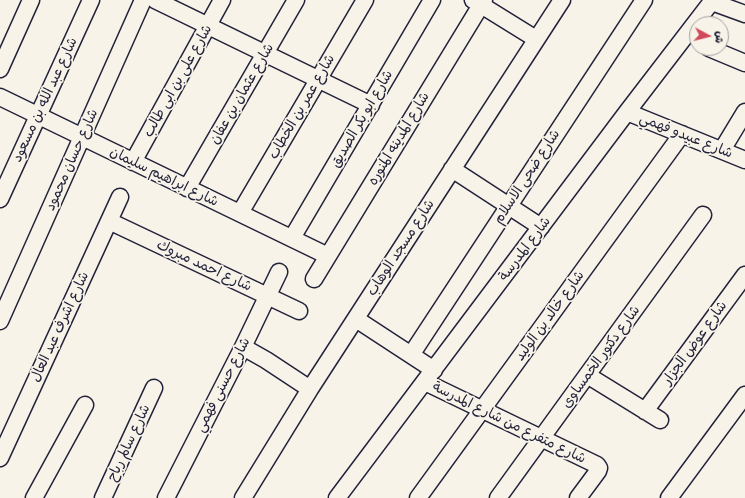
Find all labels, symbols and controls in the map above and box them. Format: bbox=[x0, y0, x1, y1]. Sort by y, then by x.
north arrow bbox=[689, 16, 729, 56]
street label: شارع على بن ابى طالب bbox=[140, 22, 216, 140]
text: ش bbox=[712, 30, 728, 44]
street label: شارع عبد الله بن مسعود bbox=[9, 35, 81, 165]
street label: شارع عثمان بن عفان bbox=[206, 41, 278, 147]
street label: شارع عمر بن الخطاب bbox=[265, 52, 339, 162]
street label: شارع ابو بكر الصديق bbox=[327, 67, 397, 171]
street label: شارع المدينه المنوره bbox=[365, 89, 433, 189]
street label: شارع حسان محمود bbox=[42, 106, 102, 214]
street label: شارع عبيدو فهمي bbox=[637, 110, 735, 162]
street label: شارع ضحى الاسلام bbox=[490, 127, 564, 227]
street label: شارع ابراهيم سليمان bbox=[107, 143, 221, 211]
street label: شارع مسجد الوهاب bbox=[364, 197, 438, 299]
street label: شارع المدرسة bbox=[495, 213, 555, 285]
street label: شارع احمد مبروك bbox=[154, 237, 254, 295]
street label: شارع خالد بن الوليد bbox=[512, 268, 588, 364]
street label: شارع اشرف عبد العال bbox=[27, 269, 93, 385]
street label: شارع عوض الجزار bbox=[659, 298, 731, 388]
street label: شارع دكتور الخمساوى bbox=[558, 302, 644, 412]
street label: شارع حسنى فهمي bbox=[192, 335, 254, 435]
street label: شارع متفرع من شارع المدرسة bbox=[429, 378, 589, 468]
street label: شارع سالم رباح bbox=[104, 402, 154, 484]

